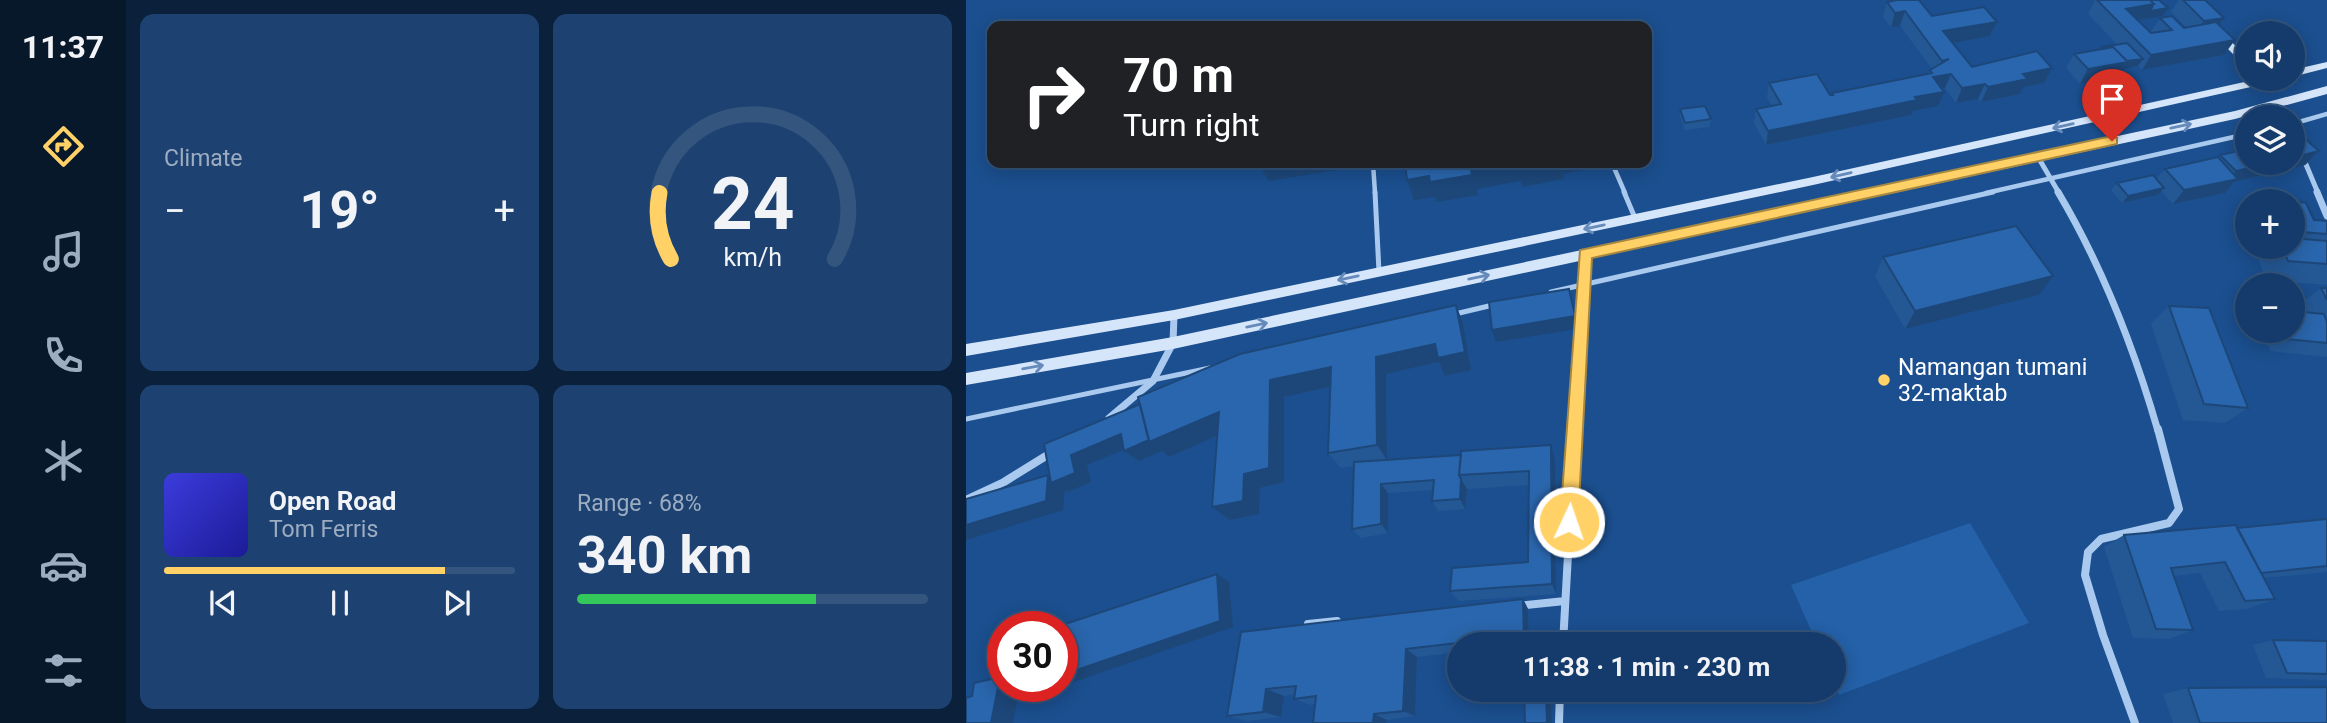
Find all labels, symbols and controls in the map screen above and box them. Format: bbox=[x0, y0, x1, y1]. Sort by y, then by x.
map controls bbox=[2235, 21, 2305, 343]
button: sound bbox=[2235, 21, 2305, 91]
text: 11:37 bbox=[22, 28, 104, 66]
text: 70 m bbox=[1123, 47, 1234, 104]
icon: right bbox=[1008, 49, 1099, 140]
pin bbox=[2082, 69, 2142, 141]
icon: arrive bbox=[2093, 80, 2131, 118]
button: layers bbox=[2235, 105, 2305, 175]
text: Turn right bbox=[1123, 106, 1259, 144]
one-way arrow bbox=[2052, 119, 2075, 133]
one-way arrow bbox=[2169, 119, 2192, 133]
icon: directions bbox=[39, 122, 88, 171]
text: Climate bbox=[164, 145, 243, 172]
text: 24 bbox=[711, 161, 794, 247]
one-way arrow bbox=[1830, 169, 1853, 182]
text: 19° bbox=[300, 180, 380, 241]
text: − bbox=[164, 189, 186, 233]
text: + bbox=[493, 189, 515, 233]
button: + bbox=[2235, 189, 2305, 259]
one-way arrow bbox=[1583, 220, 1606, 234]
icon: music bbox=[39, 227, 88, 276]
text: km/h bbox=[723, 242, 782, 271]
one-way arrow bbox=[1467, 269, 1490, 283]
one-way arrow bbox=[1337, 272, 1360, 286]
button: − bbox=[2235, 273, 2305, 343]
one-way arrow bbox=[1245, 318, 1268, 331]
icon: phone bbox=[39, 331, 88, 380]
place label: Namangan tumani 32-maktab bbox=[1898, 354, 2087, 407]
one-way arrow bbox=[1021, 360, 1044, 374]
marker: Namangan tumani 32-maktab bbox=[1876, 372, 1892, 388]
icon: climate bbox=[39, 436, 88, 485]
position arrow bbox=[1532, 485, 1606, 559]
text: Open Road bbox=[269, 486, 397, 516]
text: Range · 68% bbox=[577, 490, 702, 517]
text: Tom Ferris bbox=[269, 516, 378, 543]
text: 340 km bbox=[577, 525, 752, 586]
icon: car bbox=[39, 541, 88, 590]
icon: previous bbox=[204, 584, 242, 622]
icon: pause bbox=[321, 584, 359, 622]
icon: next bbox=[438, 584, 476, 622]
speed limit sign: 30 bbox=[987, 611, 1078, 702]
icon: filters bbox=[39, 646, 88, 695]
text: 11:38 · 1 min · 230 m bbox=[1523, 652, 1770, 682]

